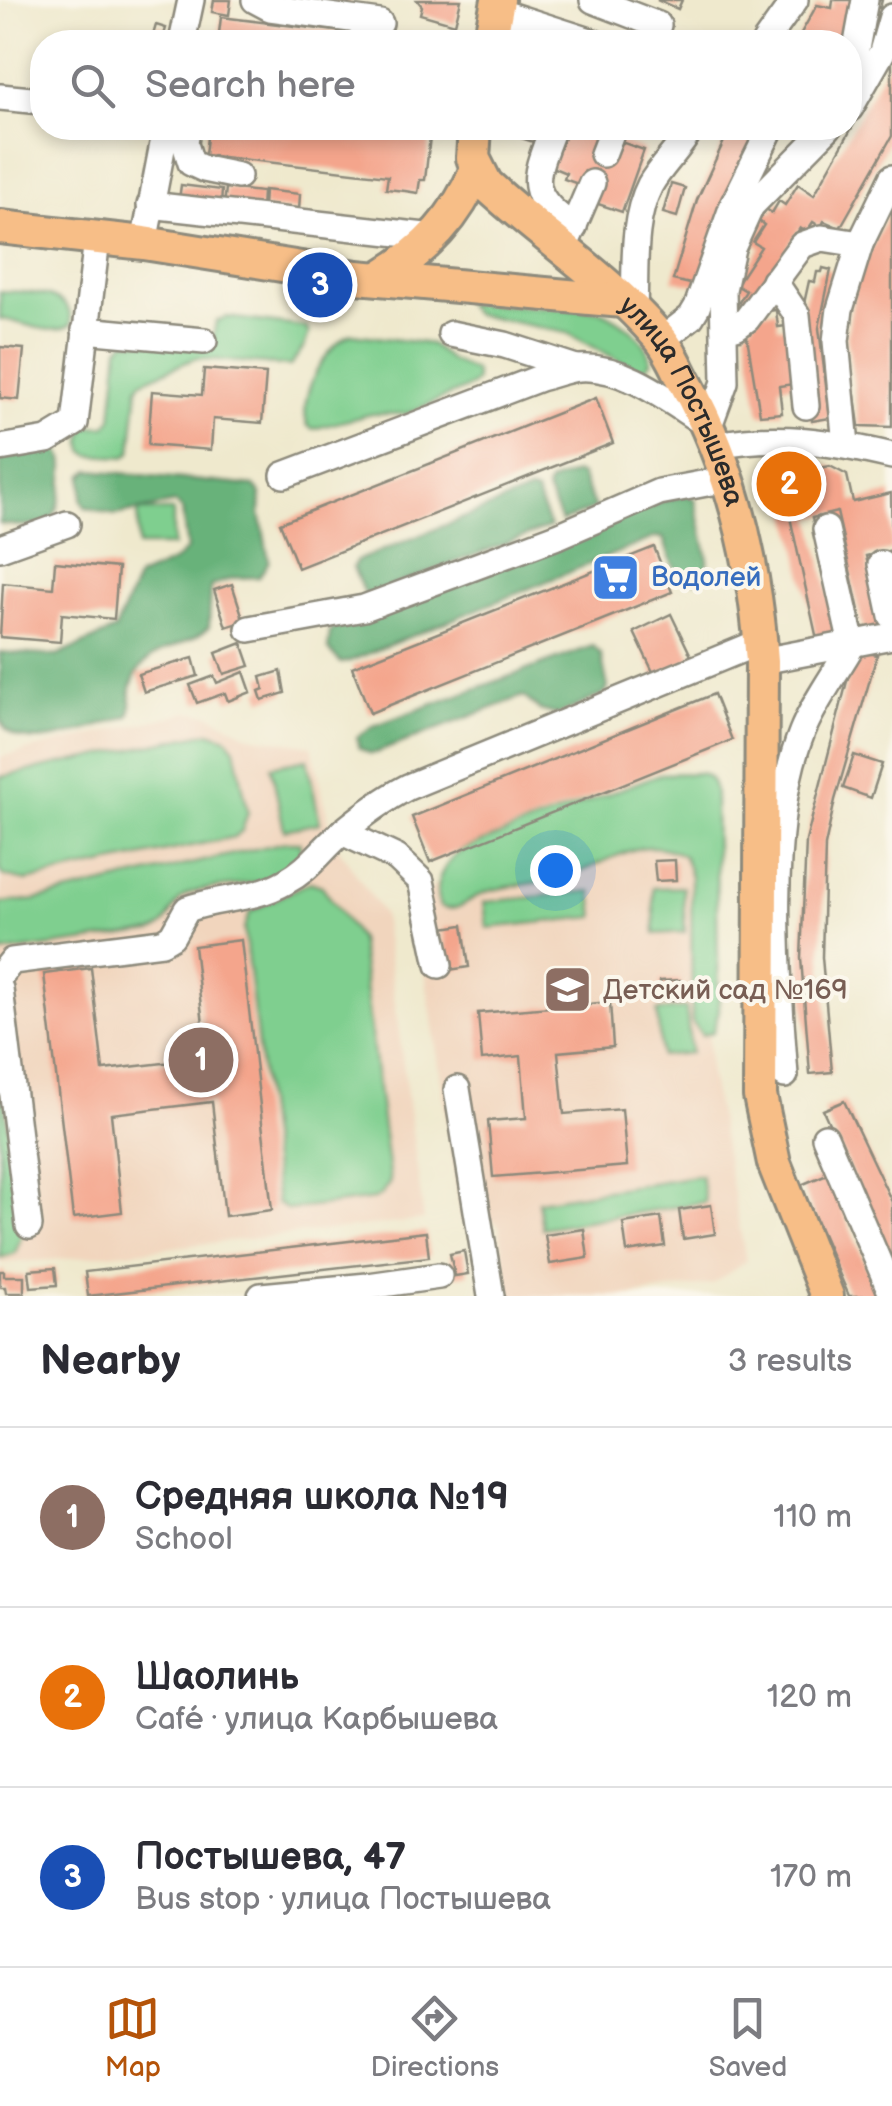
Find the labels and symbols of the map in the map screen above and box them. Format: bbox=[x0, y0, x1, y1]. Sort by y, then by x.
pin: 3 bbox=[288, 248, 352, 322]
street label: улица Постышева bbox=[613, 289, 751, 511]
pin: 2 bbox=[756, 446, 822, 522]
supermarket icon: Водолей bbox=[590, 551, 642, 603]
place label: Водолей bbox=[651, 561, 761, 594]
your location bbox=[530, 845, 581, 896]
school or university icon: Детский сад №169 bbox=[542, 964, 594, 1016]
place label: Детский сад №169 bbox=[603, 974, 848, 1007]
pin: 1 bbox=[168, 1022, 234, 1098]

